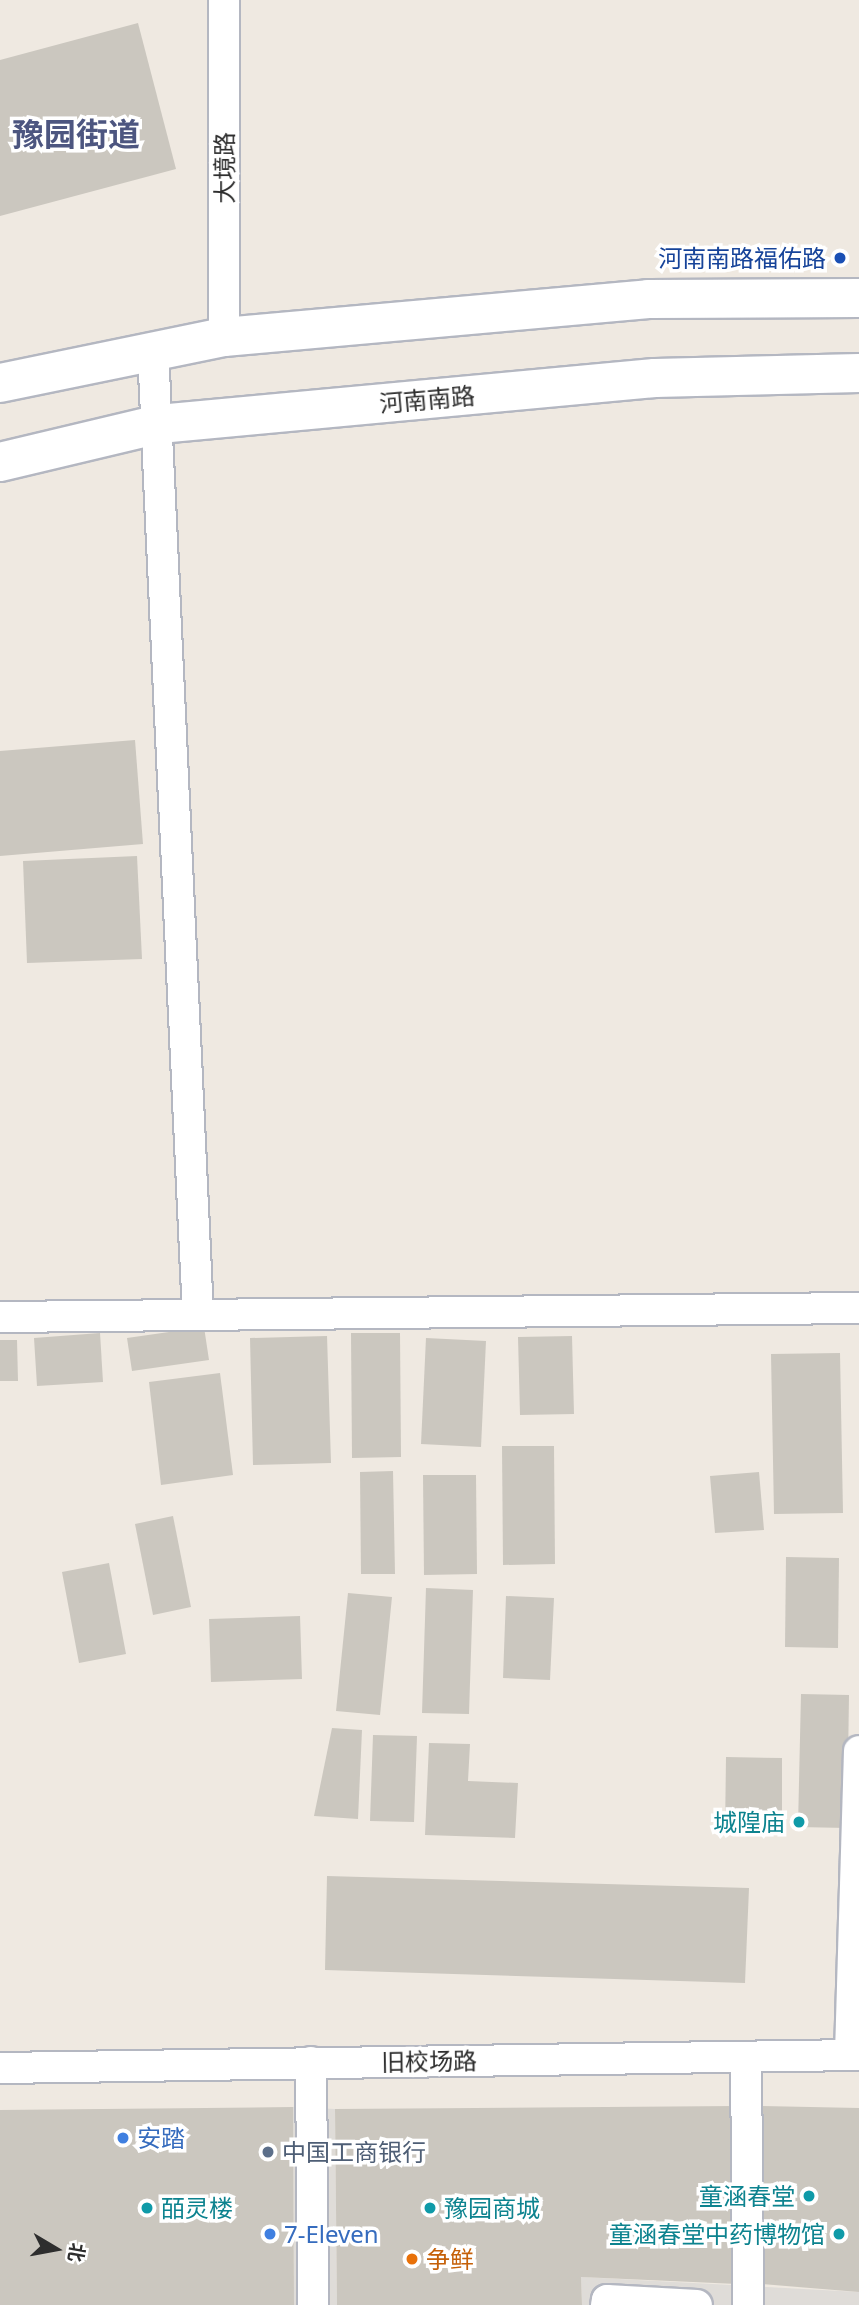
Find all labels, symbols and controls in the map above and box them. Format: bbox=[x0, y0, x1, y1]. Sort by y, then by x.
district label: 豫园街道 bbox=[12, 115, 140, 153]
street label: 大境路 bbox=[210, 132, 238, 204]
place label: 河南南路福佑路 bbox=[658, 244, 826, 272]
marker: 河南南路福佑路 bbox=[832, 250, 848, 266]
street label: 河南南路 bbox=[378, 380, 476, 418]
place label: 城隍庙 bbox=[713, 1808, 785, 1836]
marker: 城隍庙 bbox=[791, 1814, 807, 1830]
street label: 旧校场路 bbox=[381, 2046, 477, 2076]
place label: 安踏 bbox=[137, 2124, 185, 2152]
marker: 安踏 bbox=[115, 2130, 131, 2146]
place label: 中国工商银行 bbox=[282, 2138, 426, 2166]
marker: 中国工商银行 bbox=[260, 2144, 276, 2160]
place label: 童涵春堂 bbox=[699, 2182, 795, 2210]
marker: 童涵春堂 bbox=[801, 2188, 817, 2204]
place label: 皕灵楼 bbox=[161, 2194, 233, 2222]
place label: 豫园商城 bbox=[444, 2194, 540, 2222]
marker: 皕灵楼 bbox=[139, 2200, 155, 2216]
marker: 豫园商城 bbox=[422, 2200, 438, 2216]
north arrow bbox=[21, 2214, 91, 2284]
place label: 7-Eleven bbox=[284, 2220, 379, 2248]
place label: 童涵春堂中药博物馆 bbox=[609, 2220, 825, 2248]
marker: 7-Eleven bbox=[262, 2226, 278, 2242]
marker: 童涵春堂中药博物馆 bbox=[831, 2226, 847, 2242]
text: 北 bbox=[62, 2241, 91, 2264]
place label: 争鲜 bbox=[426, 2245, 474, 2273]
marker: 争鲜 bbox=[404, 2251, 420, 2267]

